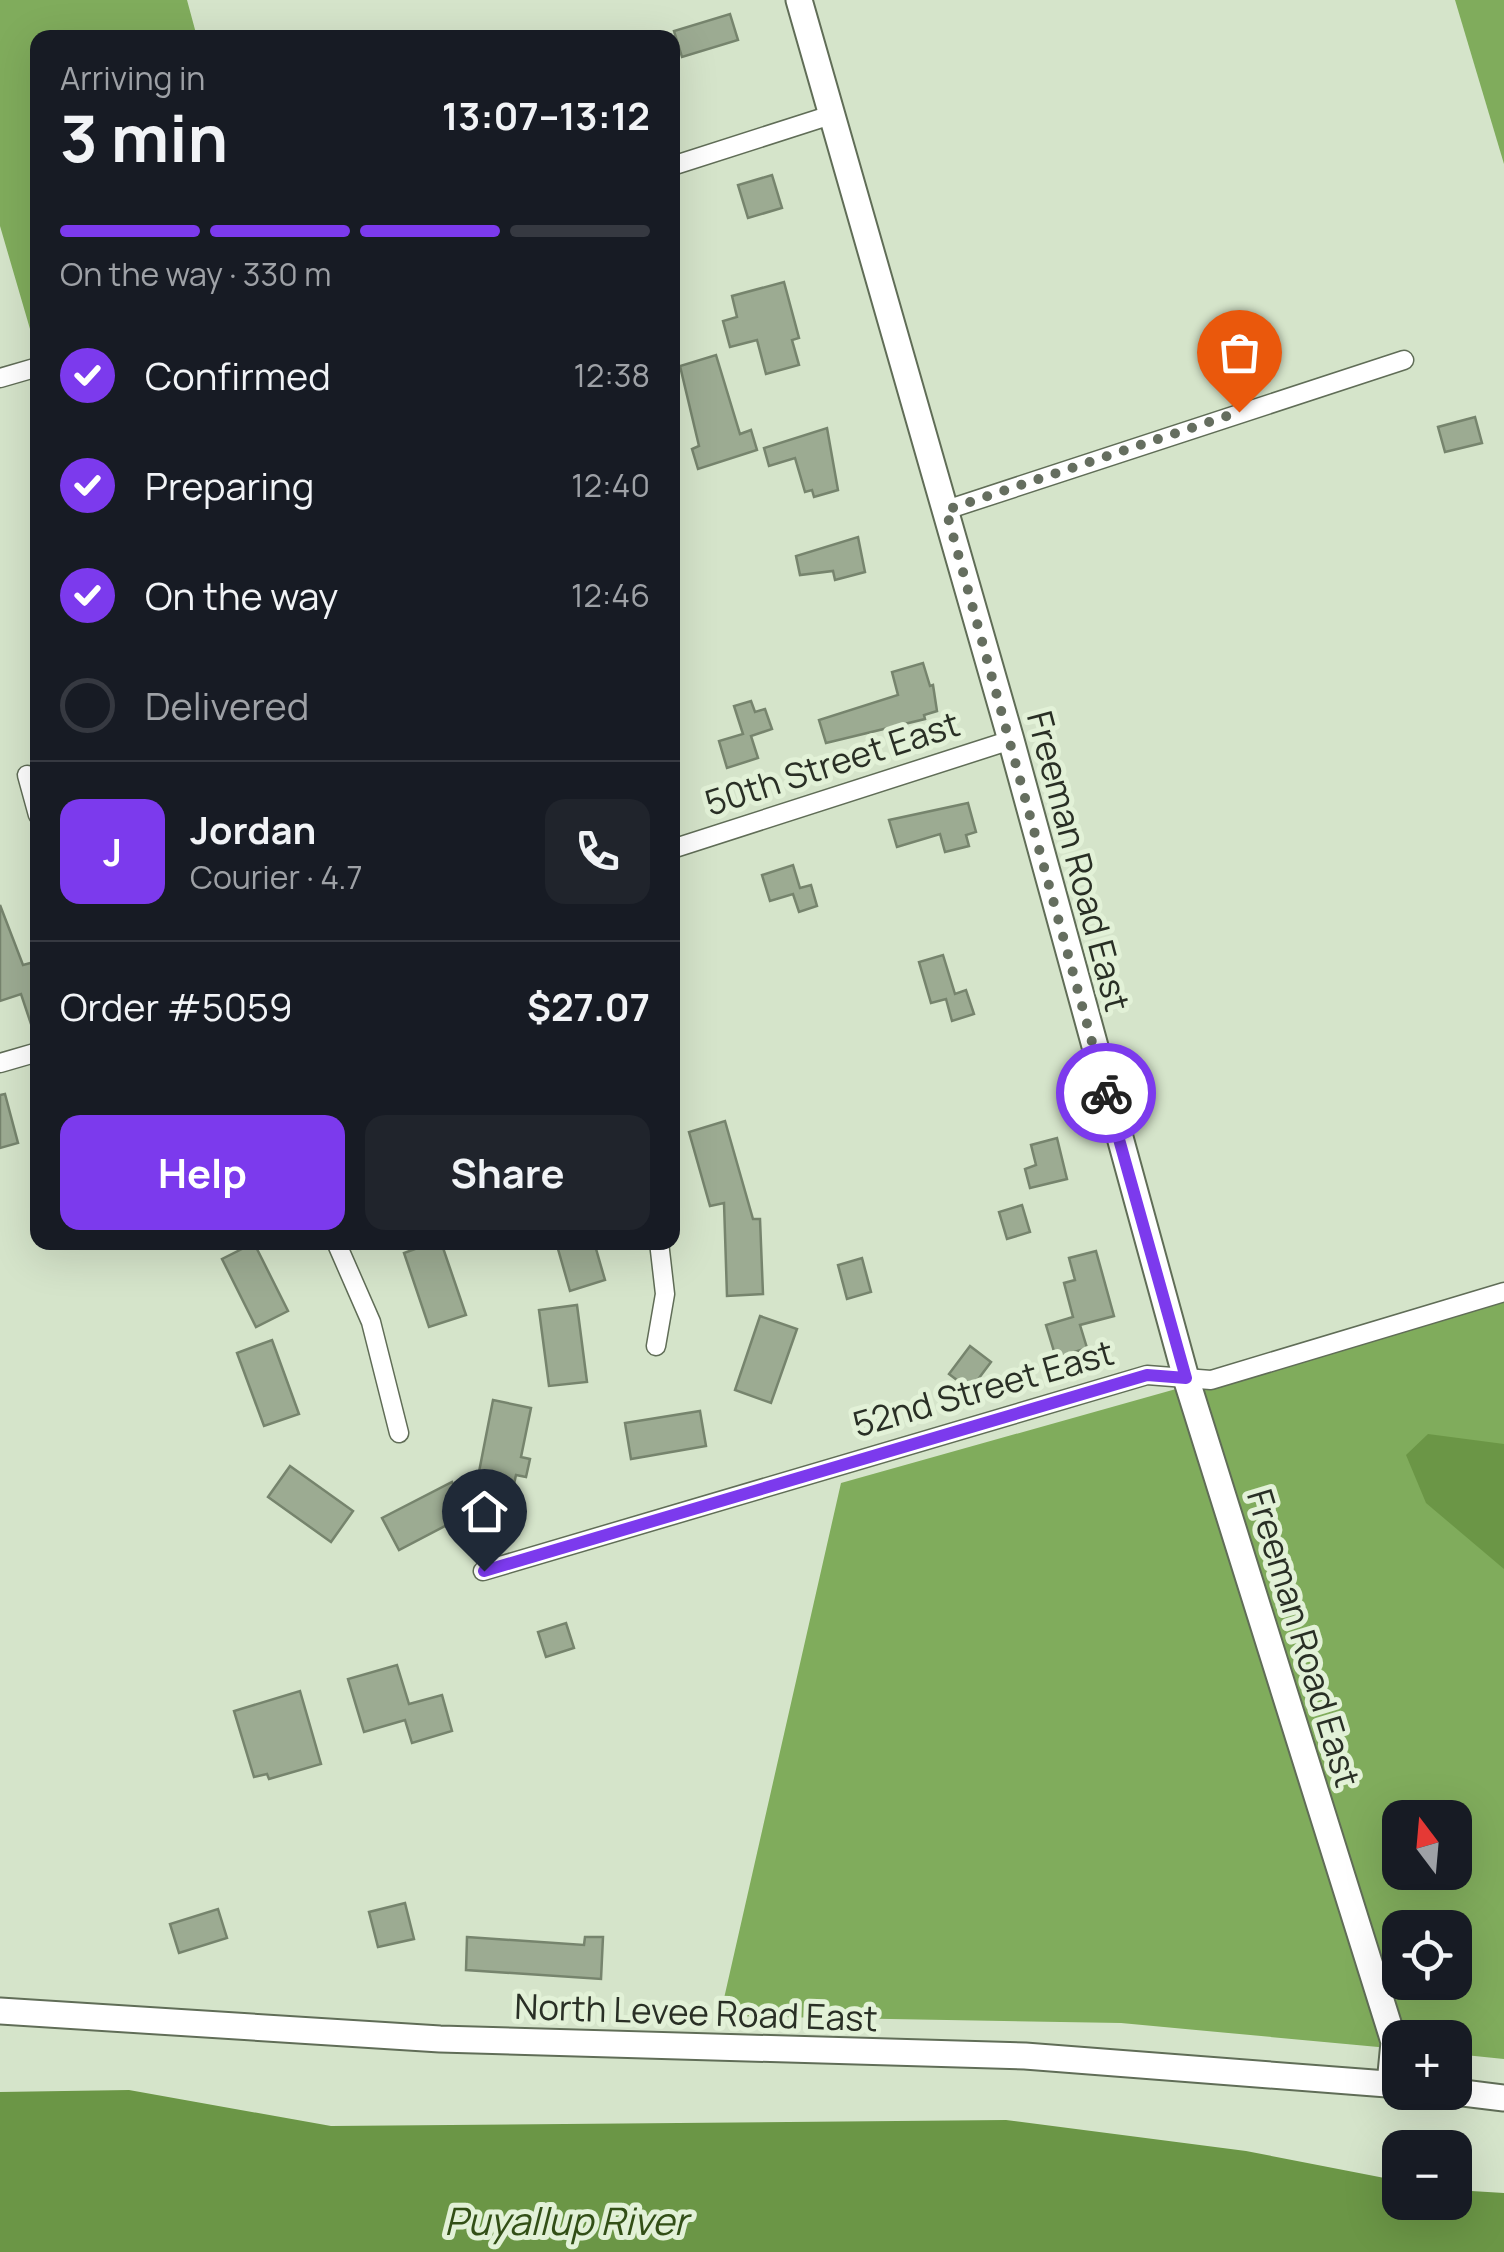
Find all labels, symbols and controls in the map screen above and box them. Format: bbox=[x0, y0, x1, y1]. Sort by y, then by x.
text: Arriving in bbox=[60, 56, 205, 100]
text: 13:07–13:12 bbox=[442, 89, 650, 141]
text: 3 min bbox=[60, 93, 228, 182]
text: On the way · 330 m bbox=[60, 252, 331, 296]
pin bbox=[1197, 310, 1282, 413]
icon: bag bbox=[1212, 325, 1267, 380]
icon: check bbox=[60, 348, 115, 403]
text: Confirmed bbox=[145, 349, 331, 401]
text: 12:38 bbox=[573, 353, 650, 397]
icon: check bbox=[60, 458, 115, 513]
text: Preparing bbox=[145, 459, 314, 511]
text: 12:40 bbox=[571, 463, 650, 507]
icon: check bbox=[60, 568, 115, 623]
text: On the way bbox=[145, 569, 338, 621]
text: 12:46 bbox=[571, 573, 650, 617]
text: Delivered bbox=[145, 679, 309, 731]
street label: 50th Street East bbox=[699, 699, 965, 827]
street label: Freeman Road East bbox=[1016, 706, 1142, 1016]
button: phone bbox=[545, 799, 650, 904]
text: Jordan bbox=[190, 803, 316, 855]
text: J bbox=[103, 825, 122, 877]
text: Courier · 4.7 bbox=[190, 855, 363, 899]
text: Order #5059 bbox=[60, 980, 292, 1032]
text: $27.07 bbox=[527, 980, 650, 1032]
courier bbox=[1056, 1043, 1156, 1143]
icon: bike bbox=[1079, 1066, 1134, 1121]
button: Help bbox=[60, 1115, 345, 1230]
button: Share bbox=[365, 1115, 650, 1230]
street label: 52nd Street East bbox=[847, 1328, 1119, 1448]
pin bbox=[442, 1469, 527, 1572]
street label: Freeman Road East bbox=[1236, 1483, 1372, 1793]
icon: home bbox=[457, 1484, 512, 1539]
north arrow bbox=[1382, 1800, 1472, 1890]
map controls bbox=[1382, 1800, 1472, 2220]
button: locate bbox=[1382, 1910, 1472, 2000]
street label: North Levee Road East bbox=[514, 1982, 878, 2042]
button: + bbox=[1382, 2020, 1472, 2110]
button: − bbox=[1382, 2130, 1472, 2220]
water label: Puyallup River bbox=[444, 2194, 692, 2246]

